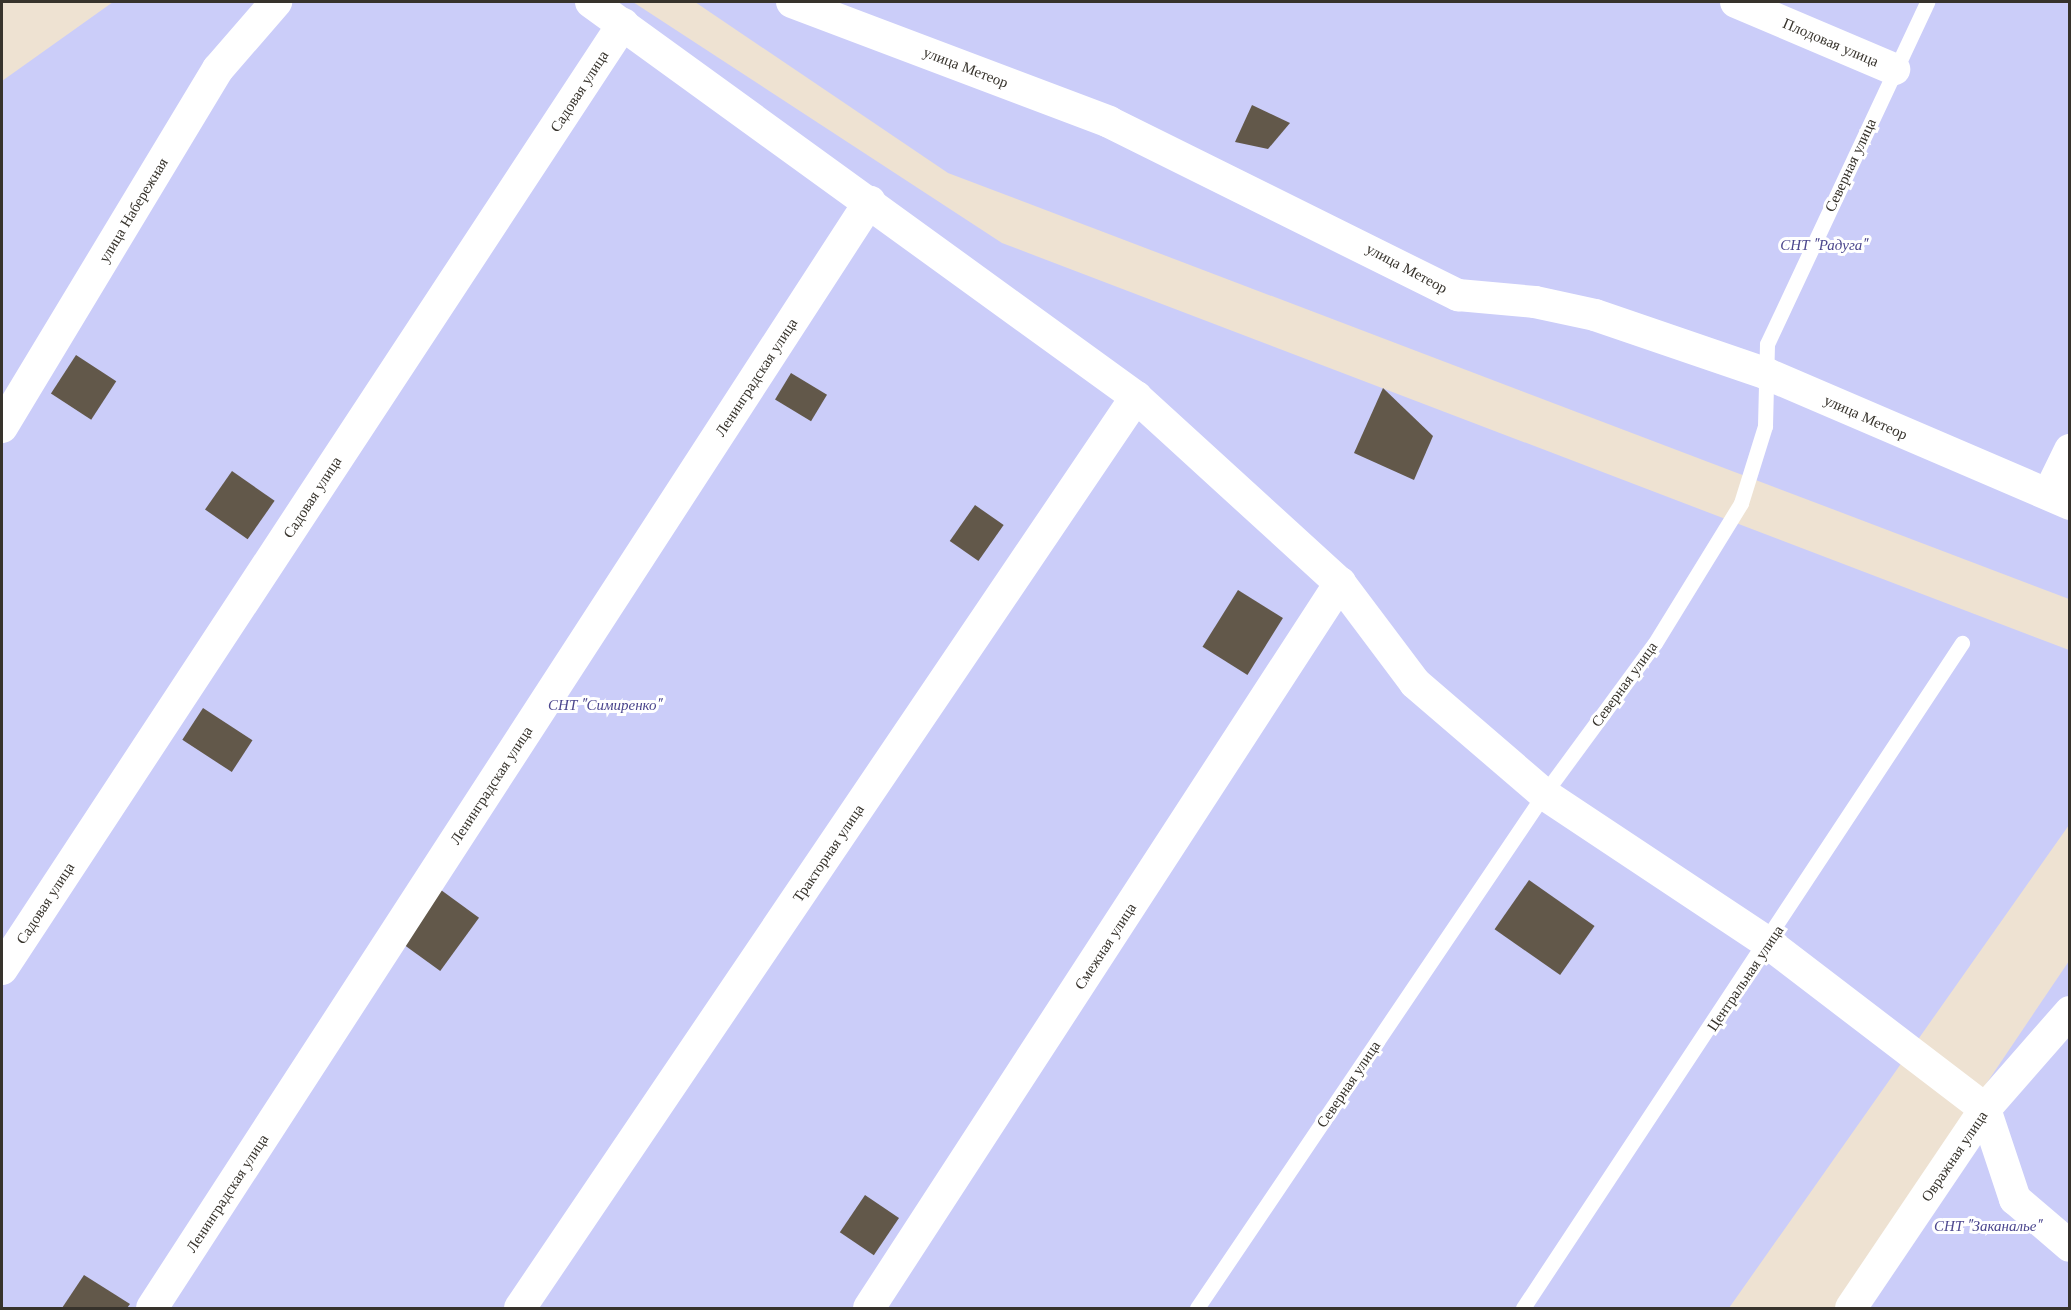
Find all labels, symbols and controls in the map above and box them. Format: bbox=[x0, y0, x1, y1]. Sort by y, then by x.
street label: Плодовая улица bbox=[1780, 14, 1882, 70]
street label: улица Метеор bbox=[921, 43, 1011, 91]
street label: Садовая улица bbox=[546, 47, 612, 135]
street label: Северная улица bbox=[1821, 115, 1879, 215]
street label: улица Набережная bbox=[95, 154, 171, 266]
park label: СНТ "Радуга" bbox=[1780, 236, 1868, 254]
street label: улица Метеор bbox=[1363, 239, 1451, 297]
street label: Ленинградская улица bbox=[711, 314, 801, 440]
street label: улица Метеор bbox=[1822, 391, 1910, 443]
street label: Садовая улица bbox=[279, 453, 345, 541]
street label: Северная улица bbox=[1587, 638, 1661, 730]
park label: СНТ "Симиренко" bbox=[548, 696, 662, 714]
street label: Ленинградская улица bbox=[446, 722, 536, 848]
street label: Тракторная улица bbox=[789, 801, 867, 905]
street label: Садовая улица bbox=[12, 859, 78, 947]
street label: Смежная улица bbox=[1070, 899, 1140, 993]
street label: Центральная улица bbox=[1703, 922, 1787, 1034]
street label: Северная улица bbox=[1312, 1037, 1384, 1131]
street label: Овражная улица bbox=[1917, 1107, 1991, 1205]
street label: Ленинградская улица bbox=[182, 1130, 272, 1256]
park label: СНТ "Заканалье" bbox=[1934, 1217, 2042, 1235]

